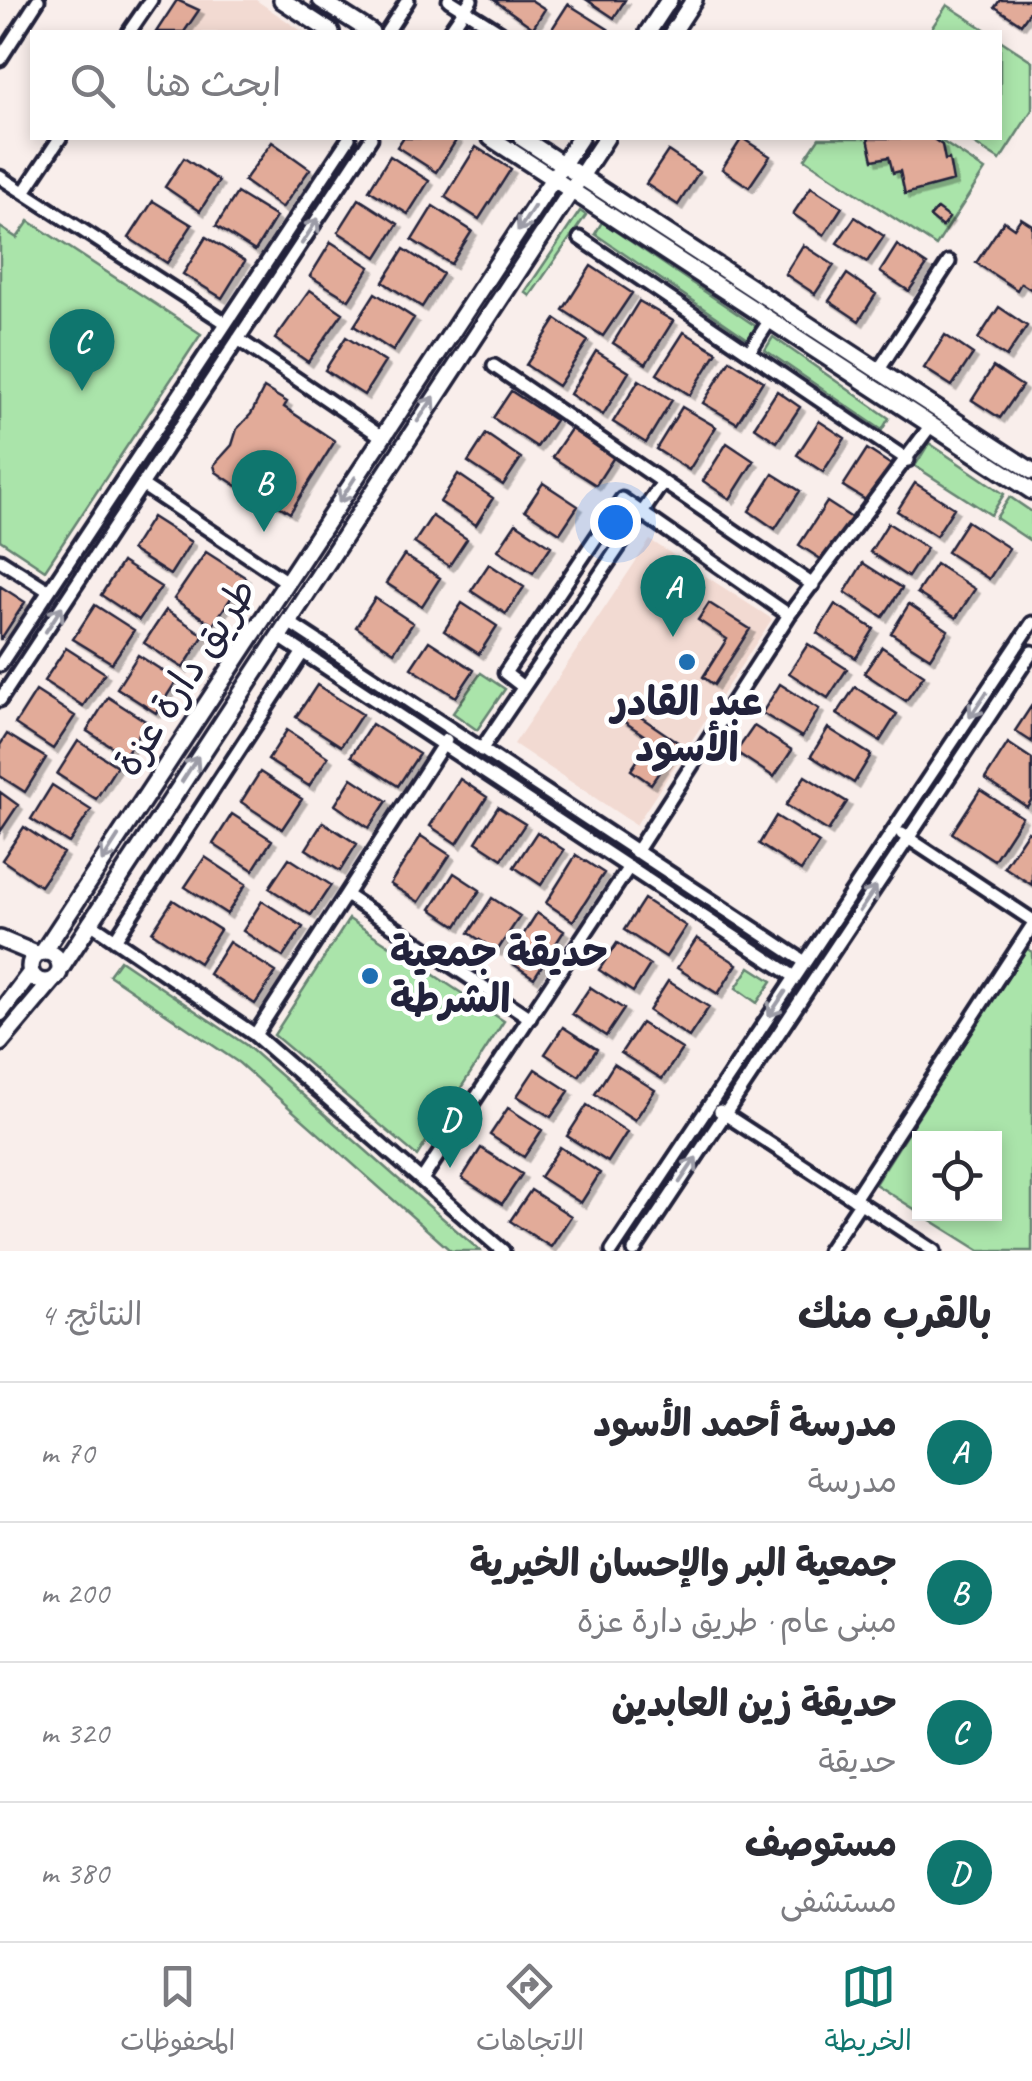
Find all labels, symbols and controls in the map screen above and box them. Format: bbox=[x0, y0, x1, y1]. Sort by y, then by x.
search box bbox=[30, 30, 1002, 140]
icon: search bbox=[65, 58, 120, 113]
text: ابحث هنا bbox=[145, 60, 281, 107]
one-way arrow bbox=[516, 204, 537, 233]
one-way arrow bbox=[299, 217, 320, 245]
pin: C bbox=[49, 308, 114, 391]
one-way arrow bbox=[415, 396, 436, 424]
pin: B bbox=[232, 450, 296, 532]
one-way arrow bbox=[337, 476, 358, 504]
your location bbox=[590, 497, 641, 548]
pin: A bbox=[640, 554, 706, 637]
street label: طريق دارة عزة bbox=[102, 568, 268, 786]
one-way arrow bbox=[43, 605, 64, 633]
marker: عبد القادر الأسود bbox=[676, 651, 698, 673]
place label: عبد القادر الأسود bbox=[608, 677, 762, 773]
one-way arrow bbox=[968, 690, 989, 718]
one-way arrow bbox=[179, 755, 200, 783]
one-way arrow bbox=[100, 834, 121, 863]
one-way arrow bbox=[857, 886, 878, 914]
place label: حديقة جمعية الشرطة bbox=[390, 928, 608, 1024]
marker: حديقة جمعية الشرطة bbox=[359, 965, 381, 987]
one-way arrow bbox=[767, 989, 788, 1017]
pin: D bbox=[418, 1086, 482, 1168]
map controls bbox=[912, 1131, 1002, 1221]
button: locate bbox=[912, 1131, 1002, 1221]
one-way arrow bbox=[677, 1156, 698, 1184]
text: بالقرب منك bbox=[798, 1288, 992, 1341]
text: النتائج: 4 bbox=[40, 1294, 142, 1335]
text: مدرسة أحمد الأسود bbox=[593, 1400, 897, 1447]
text: 70 m bbox=[40, 1432, 94, 1473]
text: A bbox=[951, 1432, 968, 1473]
text: مدرسة bbox=[808, 1461, 897, 1502]
text: جمعية البر والإحسان الخيرية bbox=[470, 1540, 897, 1587]
text: 200 m bbox=[40, 1572, 109, 1613]
text: B bbox=[951, 1572, 968, 1613]
text: مبنى عام · طريق دارة عزة bbox=[577, 1601, 897, 1642]
text: حديقة زين العابدين bbox=[611, 1680, 897, 1727]
text: 320 m bbox=[40, 1712, 109, 1753]
text: C bbox=[952, 1712, 967, 1753]
text: حديقة bbox=[819, 1741, 897, 1782]
text: مستوصف bbox=[745, 1820, 897, 1867]
text: 380 m bbox=[40, 1852, 109, 1893]
text: D bbox=[950, 1852, 969, 1893]
text: مستشفى bbox=[780, 1881, 897, 1922]
tab: المحفوظات bbox=[120, 1959, 236, 2065]
tab: الاتجاهات bbox=[476, 1959, 584, 2065]
tab: الخريطة bbox=[824, 1959, 912, 2065]

